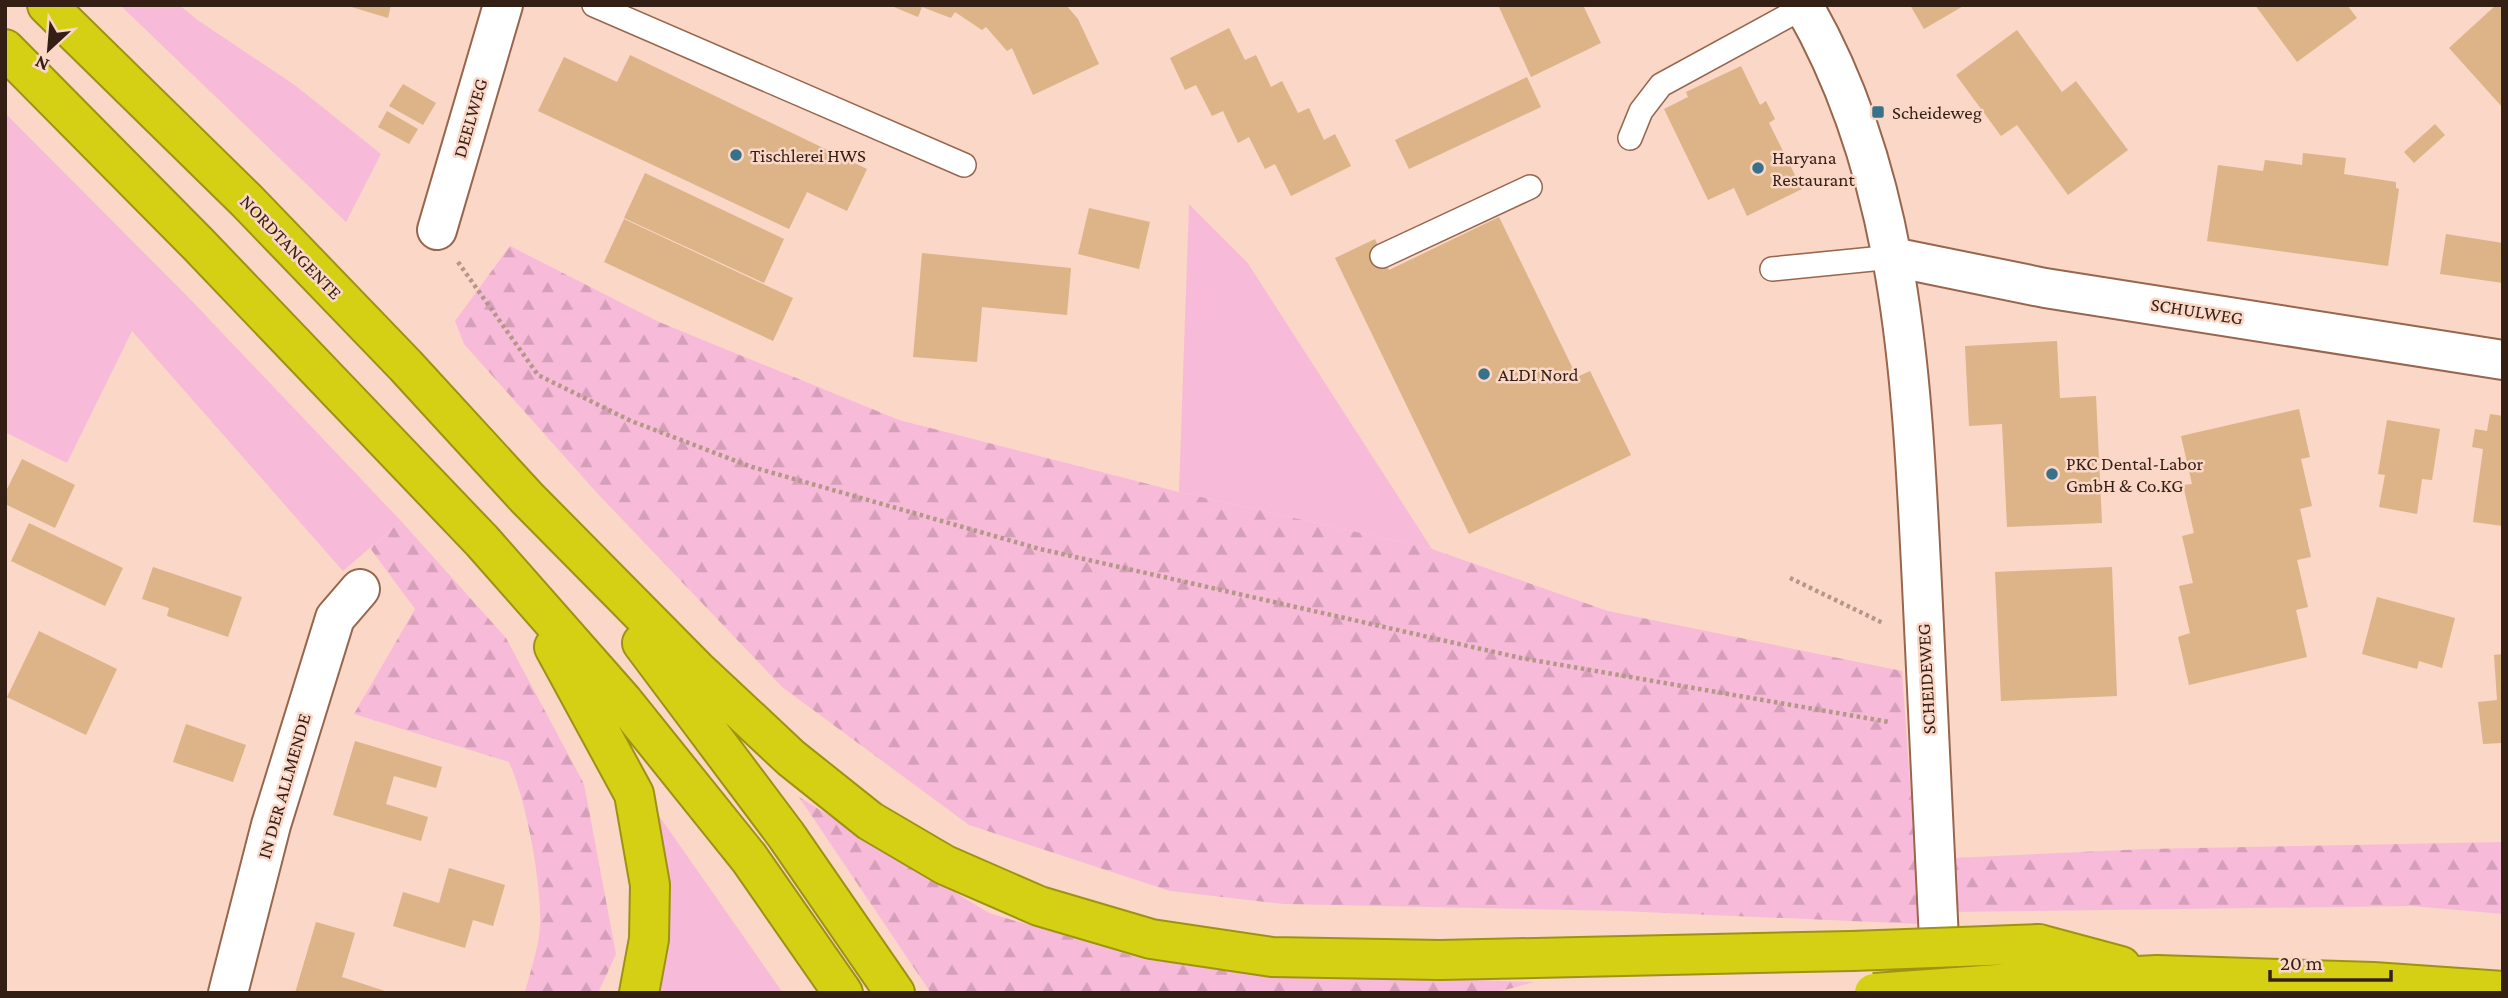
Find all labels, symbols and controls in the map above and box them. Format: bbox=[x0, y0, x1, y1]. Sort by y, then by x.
north arrow bbox=[14, 14, 84, 84]
text: N bbox=[31, 52, 52, 76]
street label: DEELWEG bbox=[449, 76, 491, 160]
place label: Scheideweg bbox=[1892, 102, 1982, 123]
marker: Scheideweg bbox=[1870, 104, 1886, 120]
place label: Tischlerei HWS bbox=[750, 145, 866, 166]
marker: Tischlerei HWS bbox=[728, 147, 744, 163]
place label: Haryana Restaurant bbox=[1772, 147, 1856, 190]
marker: Haryana Restaurant bbox=[1750, 160, 1766, 176]
street label: NORDTANGENTE bbox=[236, 191, 346, 303]
street label: SCHULWEG bbox=[2149, 293, 2245, 329]
place label: ALDI Nord bbox=[1498, 364, 1578, 385]
marker: ALDI Nord bbox=[1476, 366, 1492, 382]
place label: PKC Dental-Labor GmbH & Co.KG bbox=[2066, 453, 2204, 496]
marker: PKC Dental-Labor GmbH & Co.KG bbox=[2044, 466, 2060, 482]
street label: SCHEIDEWEG bbox=[1913, 623, 1939, 735]
street label: IN DER ALLMENDE bbox=[253, 711, 315, 861]
scale bar bbox=[2270, 939, 2391, 983]
text: 20 m bbox=[2280, 951, 2323, 975]

